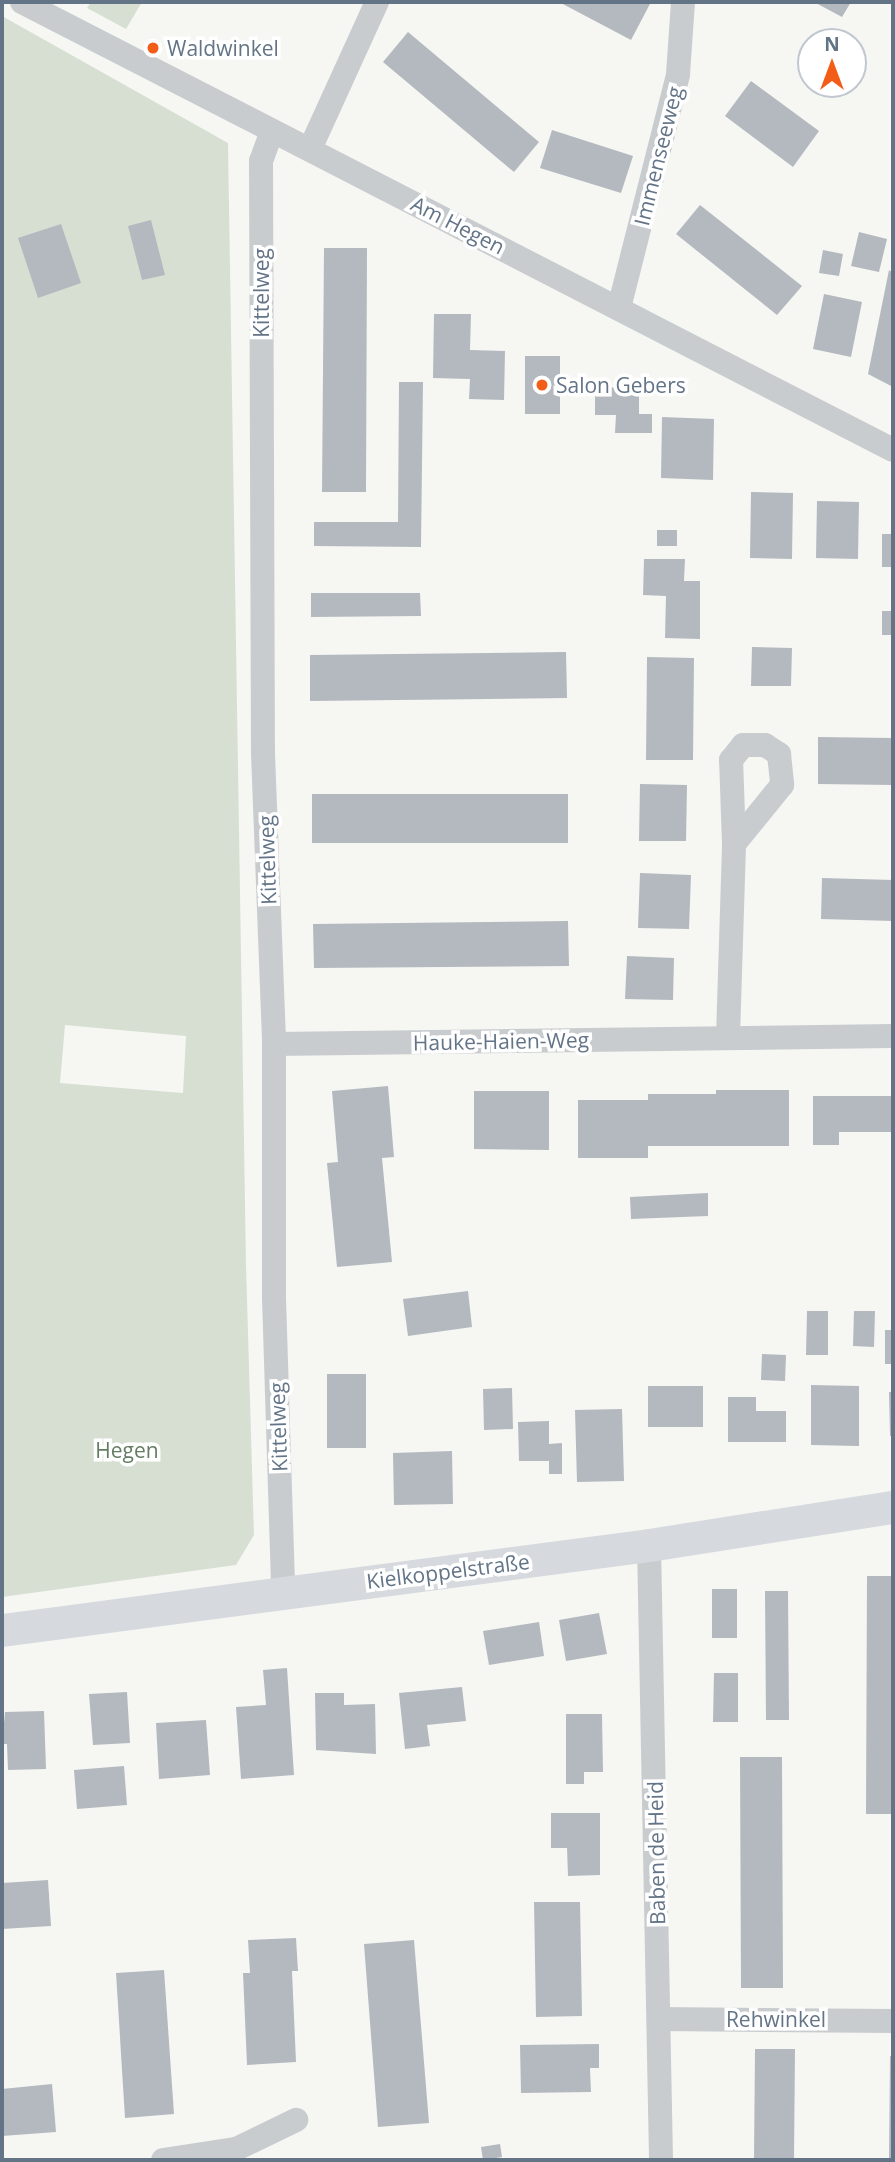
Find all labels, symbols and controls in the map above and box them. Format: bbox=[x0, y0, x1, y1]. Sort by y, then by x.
north arrow bbox=[797, 28, 867, 98]
text: N bbox=[824, 31, 840, 57]
place label: Waldwinkel bbox=[167, 35, 279, 61]
marker: Waldwinkel bbox=[145, 40, 161, 56]
street label: Immenseeweg bbox=[629, 84, 687, 228]
street label: Am Hegen bbox=[407, 191, 509, 259]
street label: Kittelweg bbox=[248, 248, 274, 338]
place label: Salon Gebers bbox=[556, 372, 686, 398]
marker: Salon Gebers bbox=[534, 377, 550, 393]
street label: Kittelweg bbox=[253, 815, 281, 905]
street label: Hauke-Haien-Weg bbox=[413, 1027, 589, 1055]
street label: Kittelweg bbox=[264, 1382, 292, 1472]
park label: Hegen bbox=[95, 1437, 159, 1463]
street label: Kielkoppelstraße bbox=[365, 1548, 531, 1594]
street label: Baben de Heid bbox=[642, 1781, 670, 1925]
street label: Rehwinkel bbox=[726, 2006, 826, 2032]

